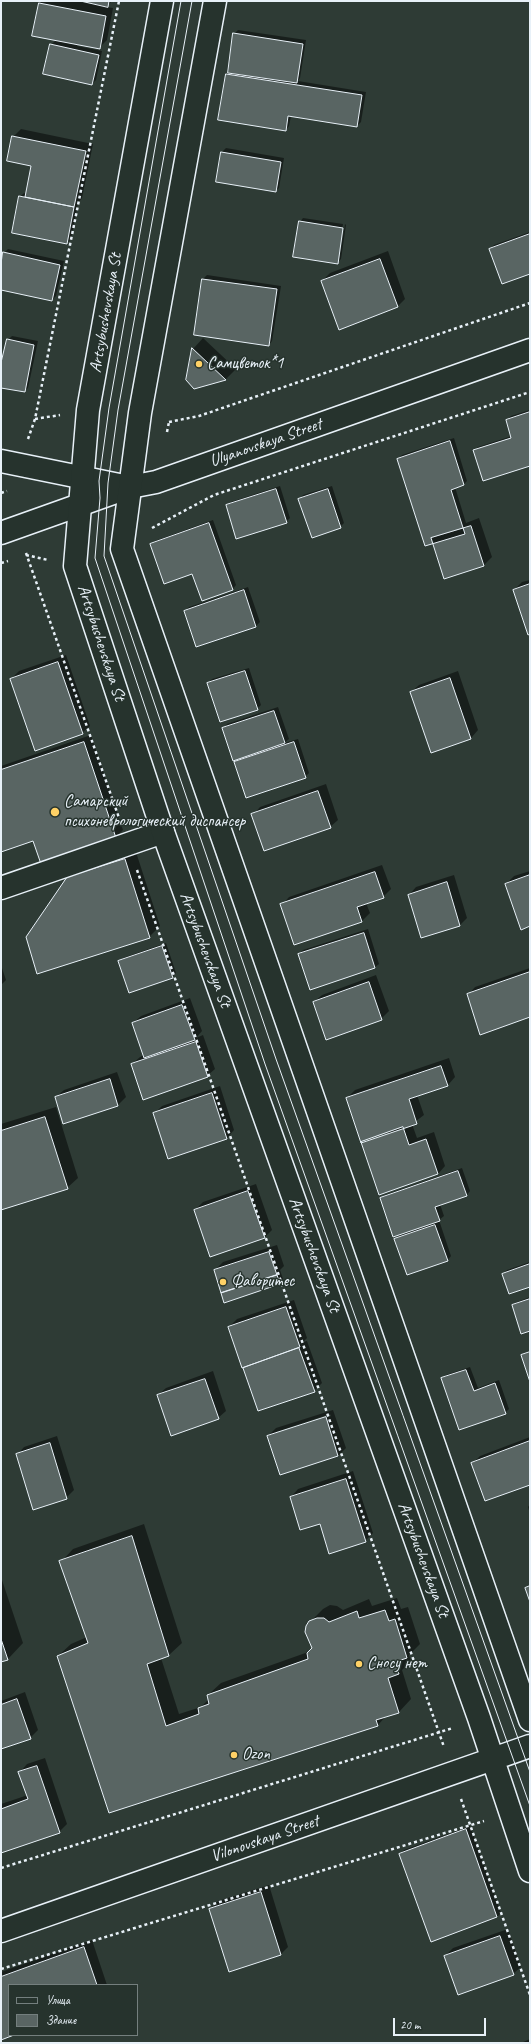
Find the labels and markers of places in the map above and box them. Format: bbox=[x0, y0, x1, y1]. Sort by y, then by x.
place label: Самцветок*1 bbox=[207, 354, 283, 374]
marker: Самцветок*1 bbox=[194, 359, 204, 369]
place label: Самарский психоневрологический диспансер bbox=[64, 792, 245, 832]
marker: Самарский психоневрологический диспансер bbox=[49, 806, 61, 818]
place label: Фаворитес bbox=[231, 1272, 294, 1292]
marker: Фаворитес bbox=[218, 1277, 228, 1287]
place label: Сносу нет bbox=[367, 1654, 427, 1674]
marker: Сносу нет bbox=[354, 1659, 364, 1669]
place label: Ozon bbox=[242, 1745, 270, 1765]
marker: Ozon bbox=[229, 1750, 239, 1760]

